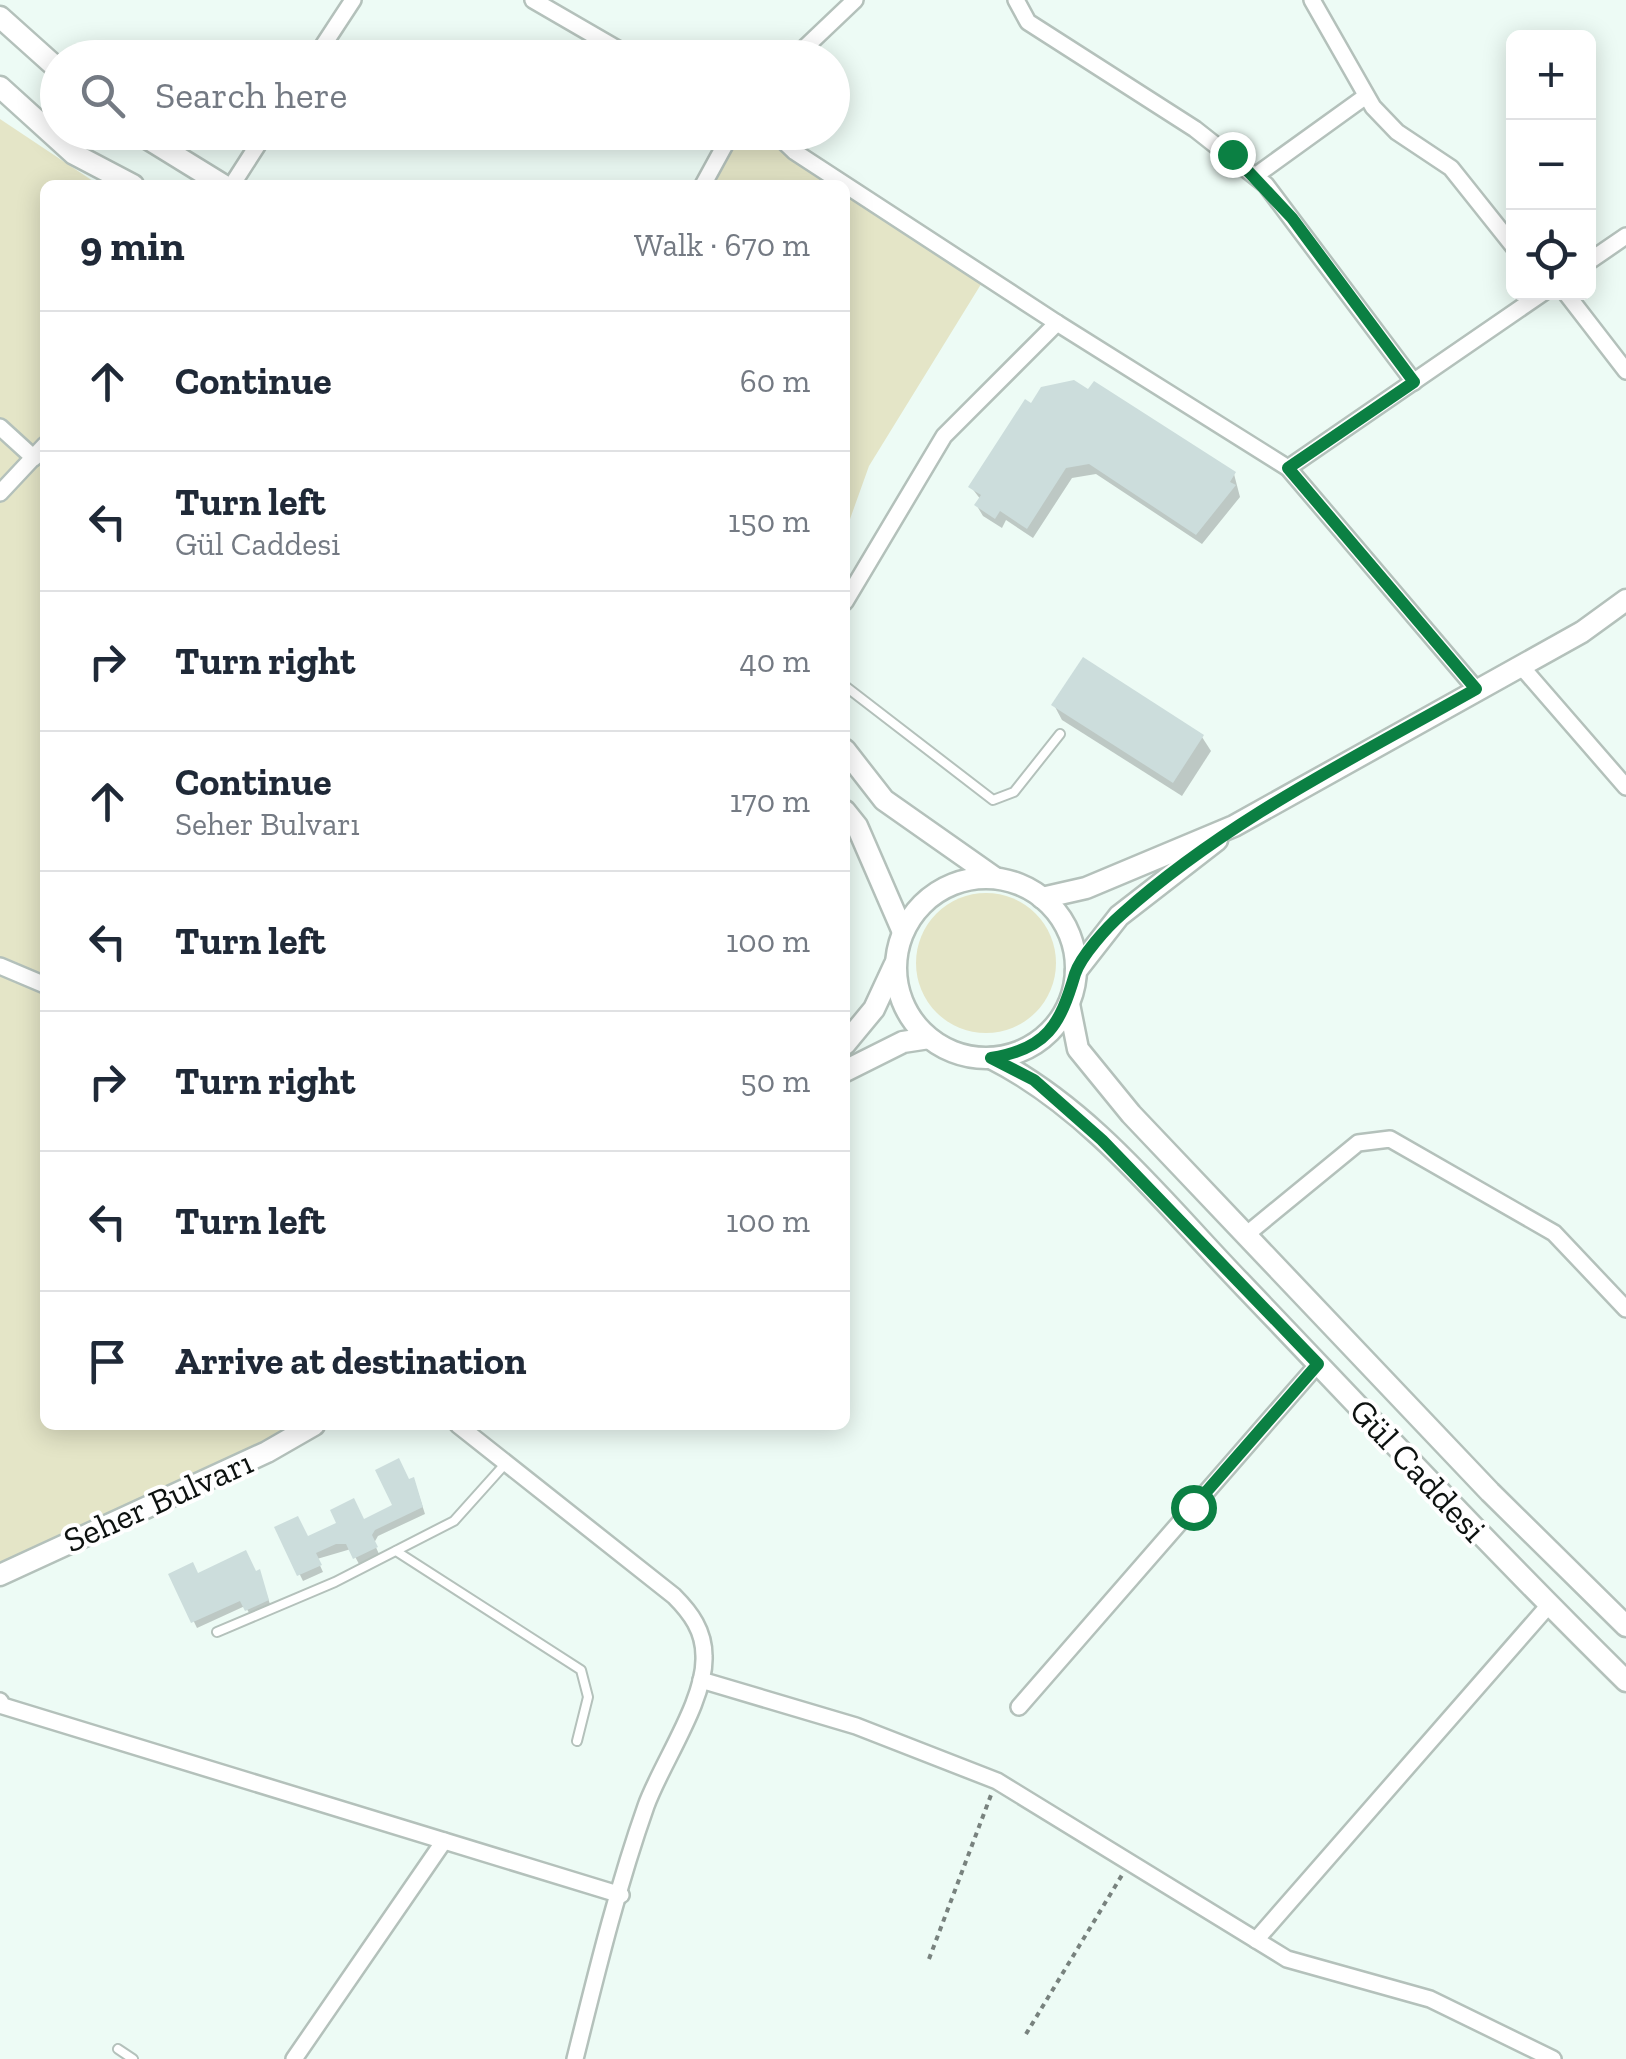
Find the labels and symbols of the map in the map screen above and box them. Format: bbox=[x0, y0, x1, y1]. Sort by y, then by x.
route end bbox=[1210, 132, 1256, 178]
street label: Gül Caddesi bbox=[1341, 1390, 1495, 1551]
street label: Seher Bulvarı bbox=[57, 1441, 259, 1561]
route start bbox=[1171, 1485, 1217, 1531]

